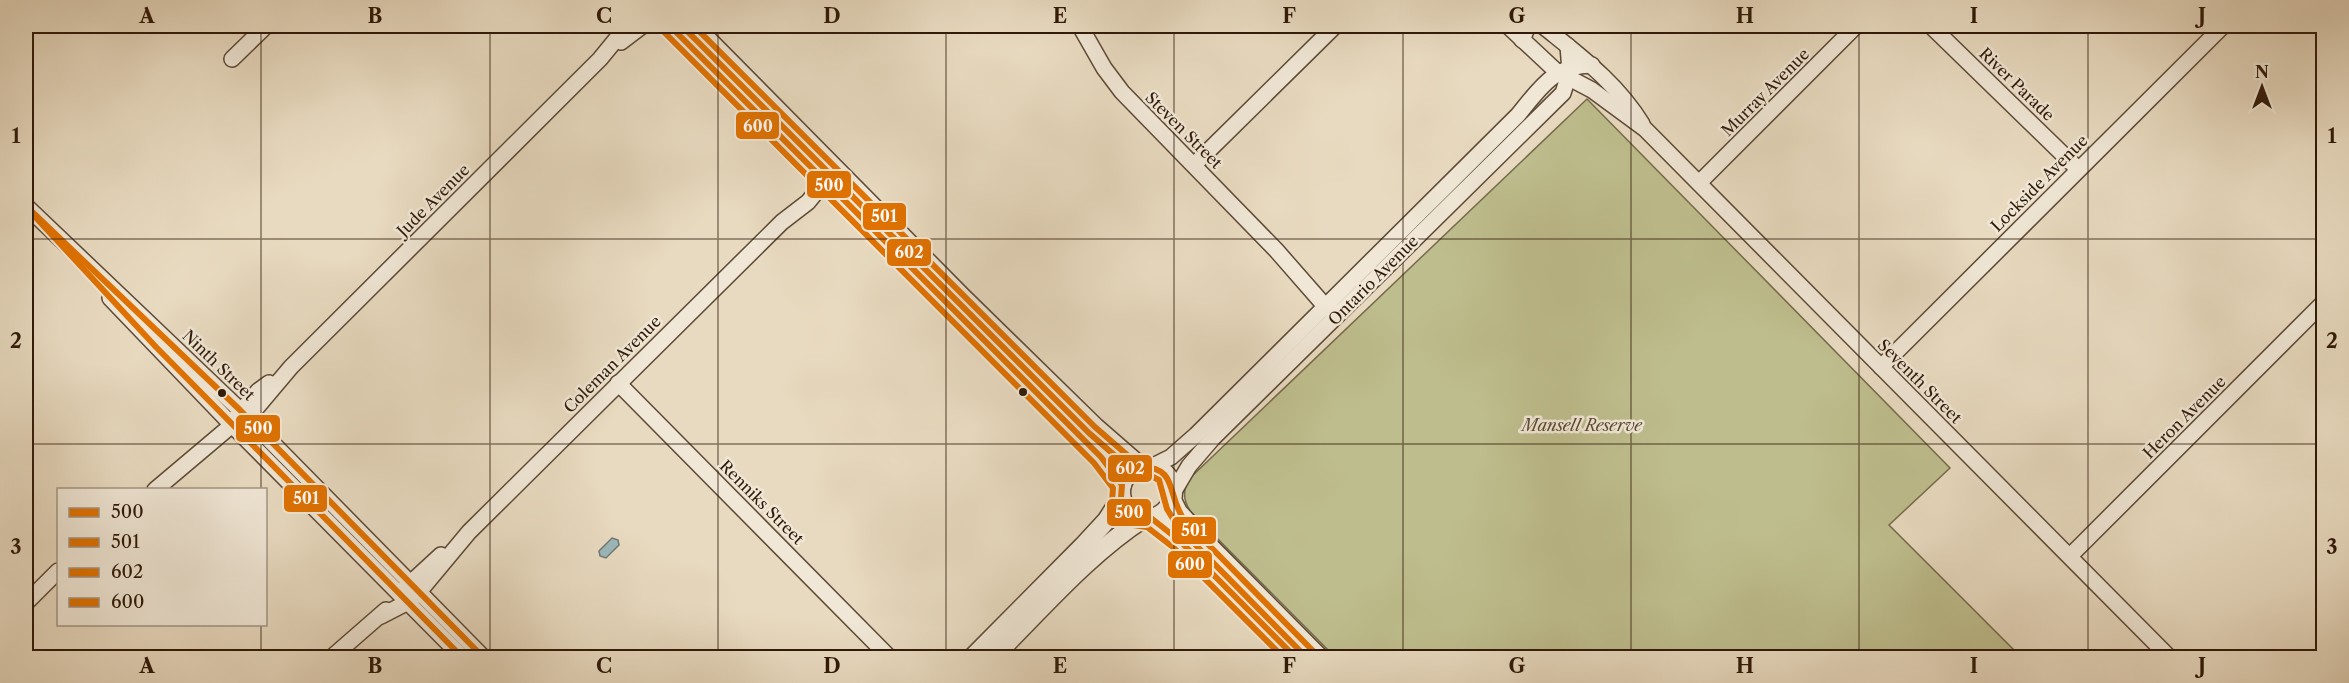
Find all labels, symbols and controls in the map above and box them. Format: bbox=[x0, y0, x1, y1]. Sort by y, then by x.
text: A bbox=[138, 4, 155, 28]
text: B bbox=[368, 4, 383, 28]
text: C bbox=[596, 4, 612, 28]
text: D bbox=[823, 4, 841, 28]
text: E bbox=[1053, 4, 1067, 28]
text: F bbox=[1282, 4, 1296, 28]
text: G bbox=[1509, 4, 1526, 28]
text: H bbox=[1736, 4, 1754, 28]
text: I bbox=[1970, 4, 1978, 28]
text: J bbox=[2194, 4, 2206, 28]
street label: River Parade bbox=[1975, 43, 2059, 125]
street label: Murray Avenue bbox=[1717, 44, 1813, 140]
north arrow bbox=[2232, 57, 2292, 117]
text: N bbox=[2255, 62, 2269, 82]
street label: Steven Street bbox=[1141, 87, 1227, 173]
line badge: 600 bbox=[735, 111, 780, 140]
text: 600 bbox=[743, 116, 773, 136]
text: 1 bbox=[12, 124, 21, 148]
text: 1 bbox=[2328, 124, 2337, 148]
street label: Lockside Avenue bbox=[1986, 130, 2092, 236]
street label: Jude Avenue bbox=[390, 159, 474, 243]
line badge: 500 bbox=[806, 170, 852, 199]
text: 500 bbox=[814, 175, 844, 195]
line badge: 501 bbox=[862, 202, 907, 231]
text: 501 bbox=[871, 206, 898, 226]
street label: Ontario Avenue bbox=[1324, 231, 1422, 329]
line badge: 602 bbox=[886, 238, 932, 267]
text: 602 bbox=[894, 242, 924, 262]
street label: Coleman Avenue bbox=[559, 311, 665, 417]
street label: Ninth Street bbox=[179, 325, 260, 405]
text: 2 bbox=[10, 329, 22, 353]
text: 2 bbox=[2326, 329, 2338, 353]
street label: Seventh Street bbox=[1874, 335, 1966, 427]
street label: Heron Avenue bbox=[2138, 371, 2230, 463]
unlabelled marker bbox=[1017, 386, 1029, 398]
unlabelled marker bbox=[216, 387, 228, 399]
line badge: 500 bbox=[235, 414, 281, 443]
park label: Mansell Reserve bbox=[1520, 415, 1643, 435]
text: 500 bbox=[243, 418, 273, 438]
line badge: 602 bbox=[1107, 454, 1153, 483]
street label: Renniks Street bbox=[716, 456, 809, 549]
text: 602 bbox=[1115, 458, 1145, 478]
line badge: 501 bbox=[283, 484, 328, 513]
legend bbox=[57, 488, 267, 626]
text: 501 bbox=[293, 488, 320, 508]
line badge: 500 bbox=[1106, 498, 1152, 527]
text: 500 bbox=[111, 501, 144, 523]
text: 500 bbox=[1114, 502, 1144, 522]
line badge: 501 bbox=[1171, 516, 1217, 545]
text: 501 bbox=[1181, 520, 1208, 540]
text: 501 bbox=[111, 531, 140, 553]
text: 3 bbox=[10, 535, 22, 559]
text: 3 bbox=[2326, 535, 2338, 559]
line badge: 600 bbox=[1167, 550, 1213, 579]
text: 600 bbox=[1175, 554, 1205, 574]
text: 602 bbox=[111, 561, 143, 583]
text: 600 bbox=[111, 591, 144, 613]
text: A bbox=[138, 654, 155, 678]
text: B bbox=[368, 654, 383, 678]
text: C bbox=[596, 654, 612, 678]
text: D bbox=[823, 654, 841, 678]
text: E bbox=[1053, 654, 1067, 678]
text: F bbox=[1282, 654, 1296, 678]
text: G bbox=[1509, 654, 1526, 678]
text: H bbox=[1736, 654, 1754, 678]
text: I bbox=[1970, 654, 1978, 678]
text: J bbox=[2194, 654, 2206, 678]

